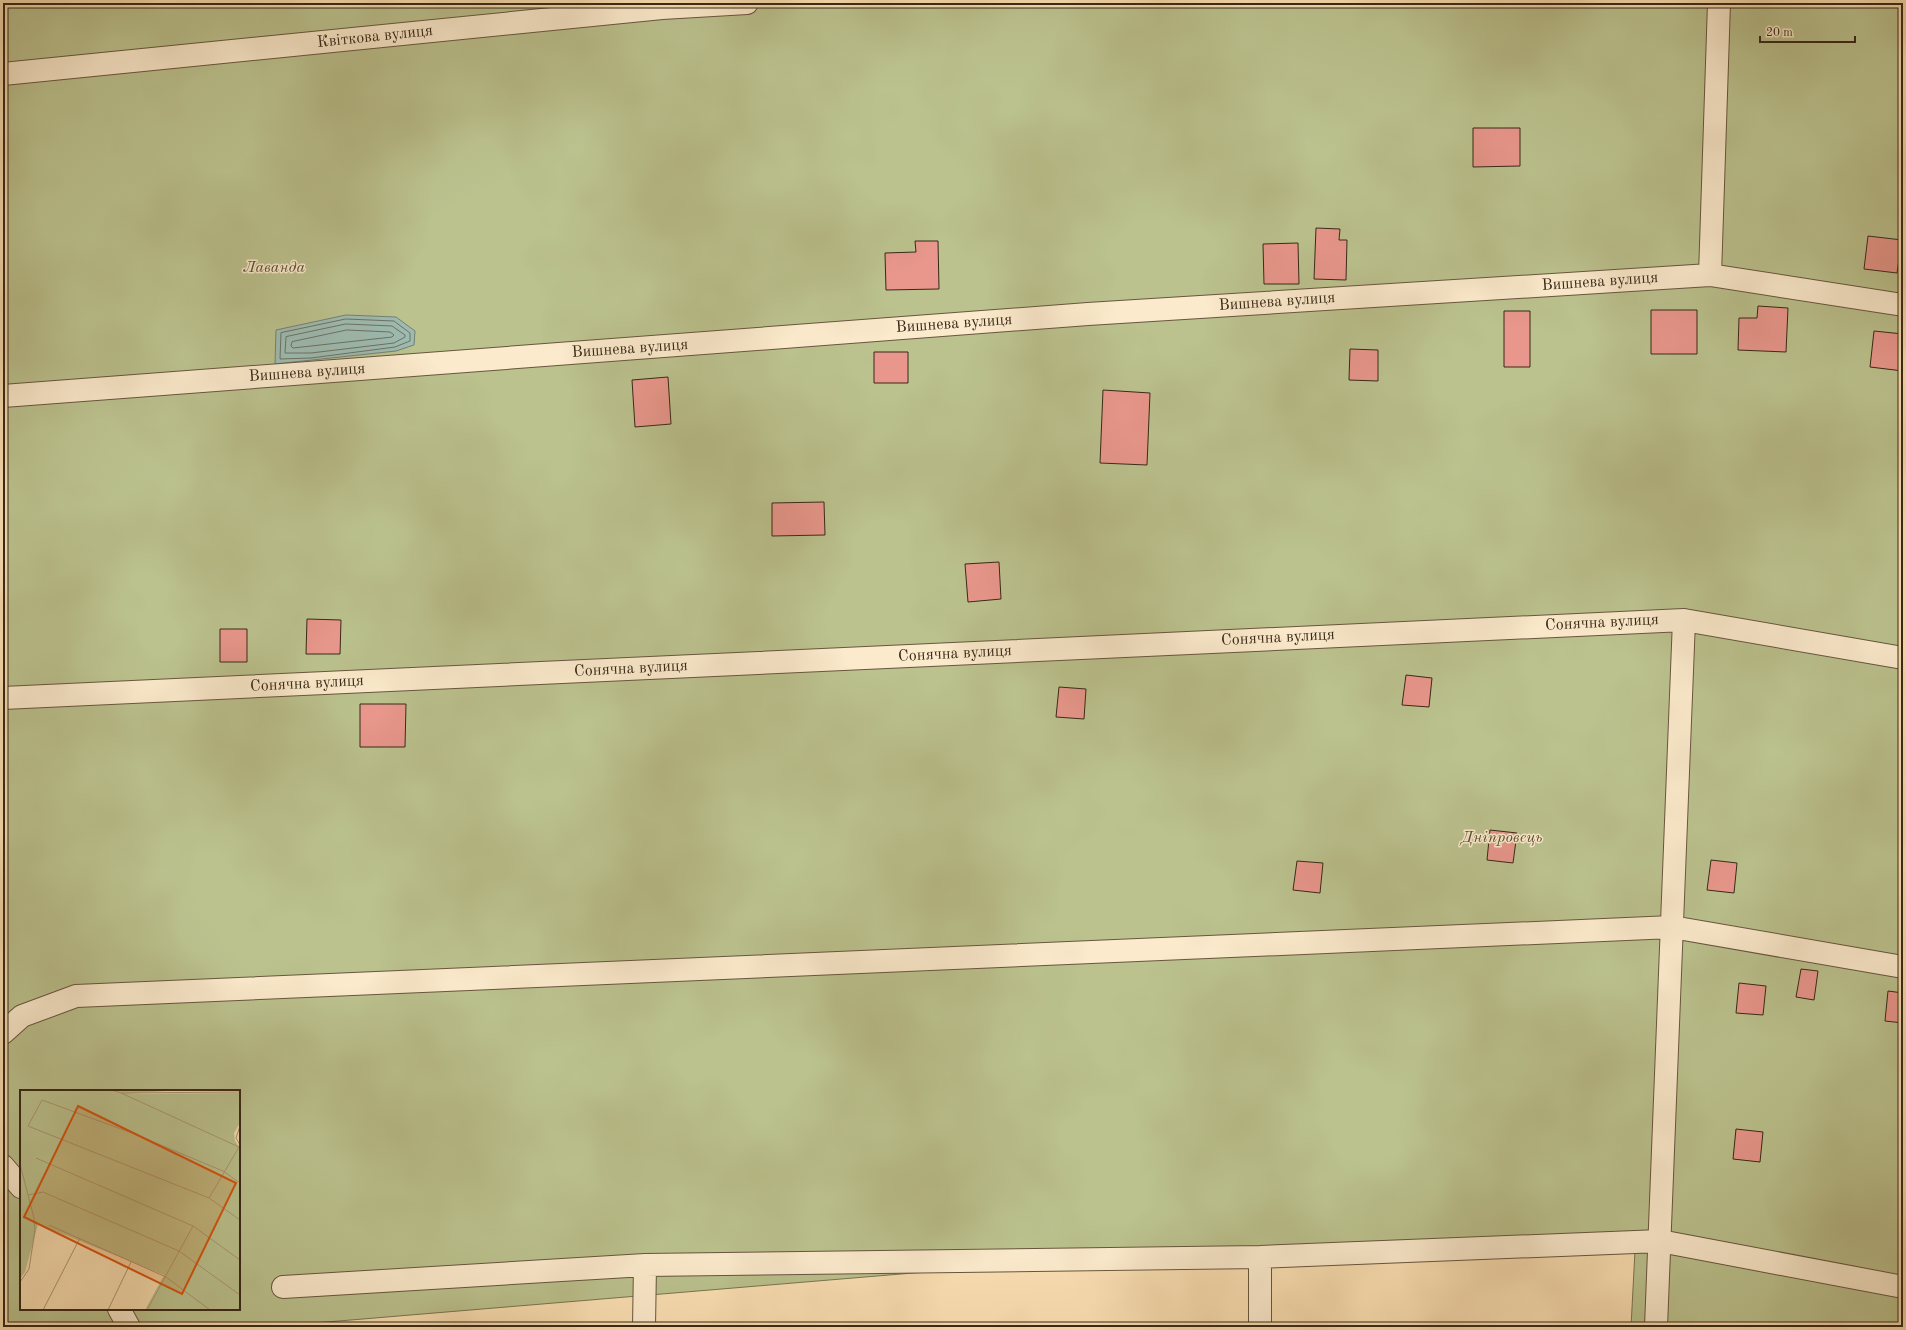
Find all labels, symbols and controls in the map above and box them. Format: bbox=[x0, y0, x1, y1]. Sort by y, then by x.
scale bar bbox=[1760, 18, 1855, 44]
street label: Квіткова вулиця bbox=[316, 23, 434, 51]
text: 20 m bbox=[1766, 27, 1793, 39]
park label: Лаванда bbox=[243, 260, 305, 276]
street label: Вишнева вулиця bbox=[1541, 270, 1659, 294]
street label: Вишнева вулиця bbox=[1218, 290, 1336, 314]
street label: Вишнева вулиця bbox=[895, 312, 1013, 336]
street label: Вишнева вулиця bbox=[571, 337, 689, 361]
street label: Вишнева вулиця bbox=[248, 361, 366, 385]
street label: Сонячна вулиця bbox=[1545, 612, 1659, 634]
street label: Сонячна вулиця bbox=[1221, 627, 1335, 649]
street label: Сонячна вулиця bbox=[898, 643, 1012, 665]
street label: Сонячна вулиця bbox=[574, 658, 688, 680]
street label: Сонячна вулиця bbox=[250, 673, 364, 695]
park label: Дніпровець bbox=[1459, 830, 1543, 846]
inset map bbox=[20, 1090, 240, 1310]

